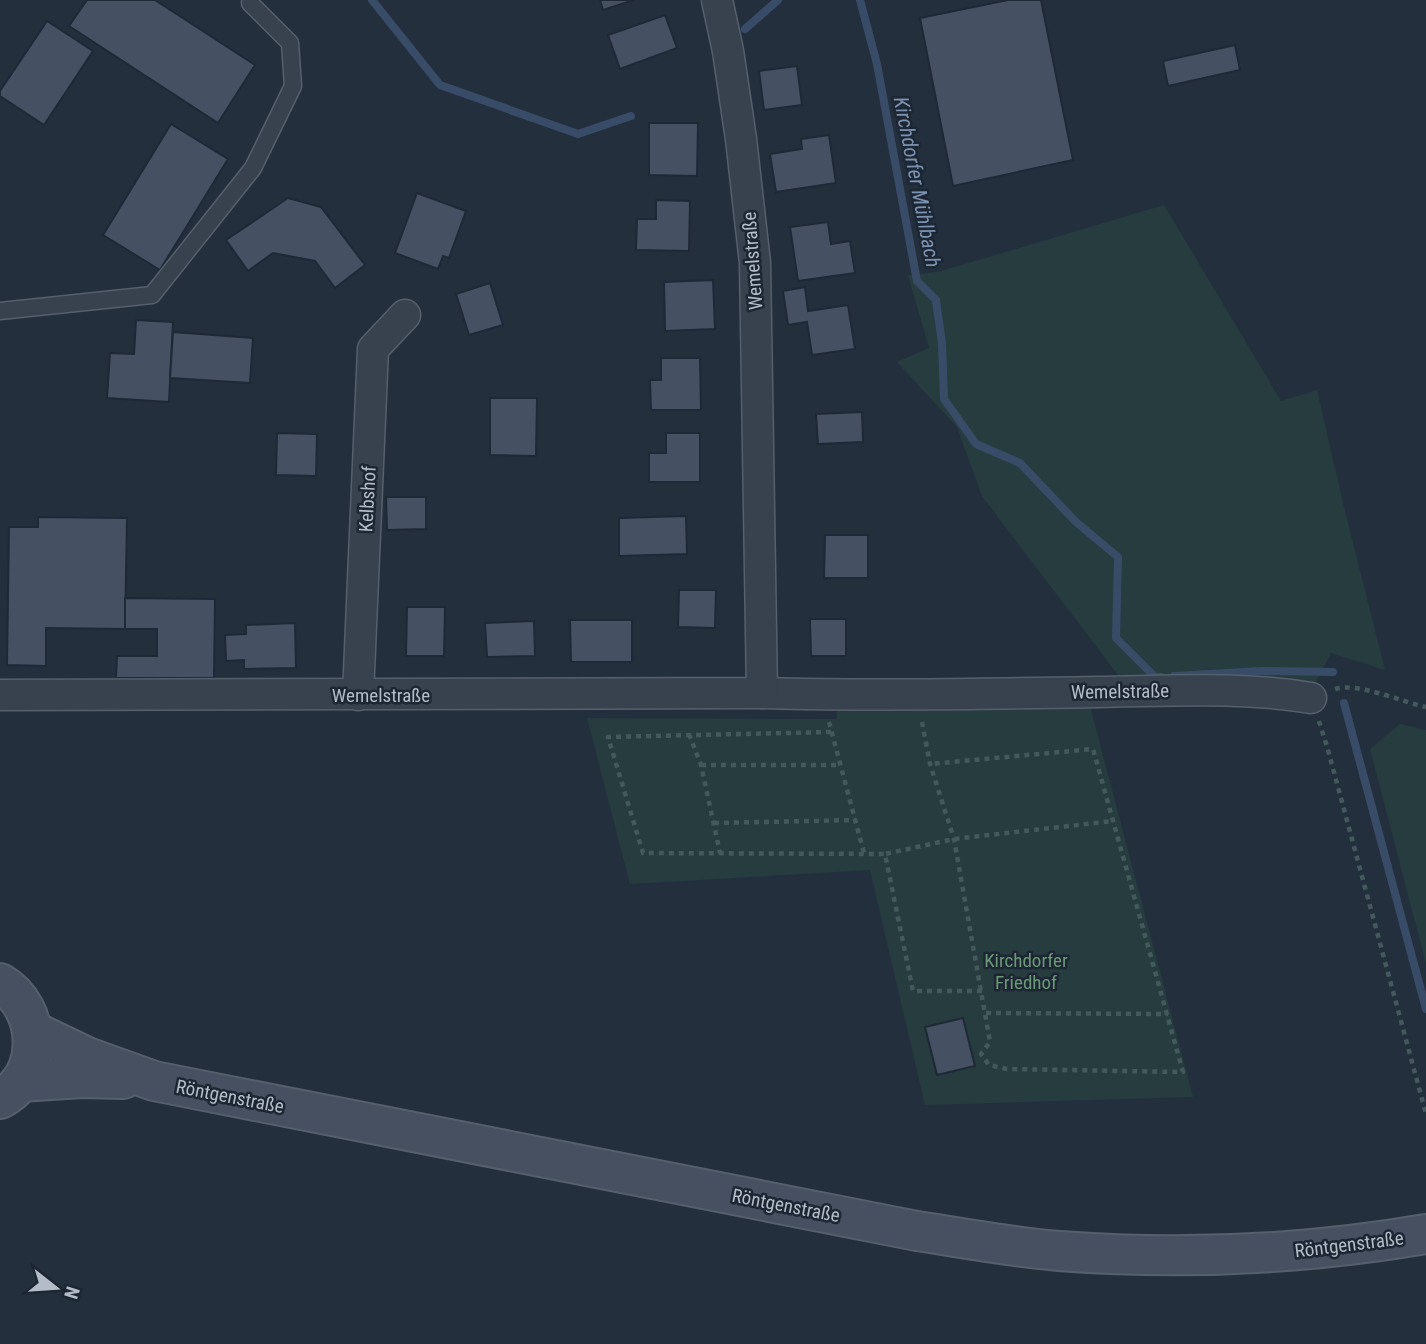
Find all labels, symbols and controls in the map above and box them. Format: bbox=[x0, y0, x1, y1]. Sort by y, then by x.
water label: Kirchdorfer Mühlbach bbox=[889, 95, 945, 269]
street label: Wemelstraße bbox=[738, 211, 767, 311]
street label: Kelbshof bbox=[354, 465, 381, 533]
street label: Wemelstraße bbox=[1071, 679, 1169, 704]
street label: Wemelstraße bbox=[332, 684, 430, 707]
park label: Kirchdorfer Friedhof bbox=[984, 949, 1068, 994]
street label: Röntgenstraße bbox=[174, 1075, 286, 1118]
street label: Röntgenstraße bbox=[730, 1184, 842, 1227]
street label: Röntgenstraße bbox=[1293, 1226, 1405, 1263]
north arrow bbox=[21, 1253, 91, 1323]
text: N bbox=[59, 1284, 84, 1302]

